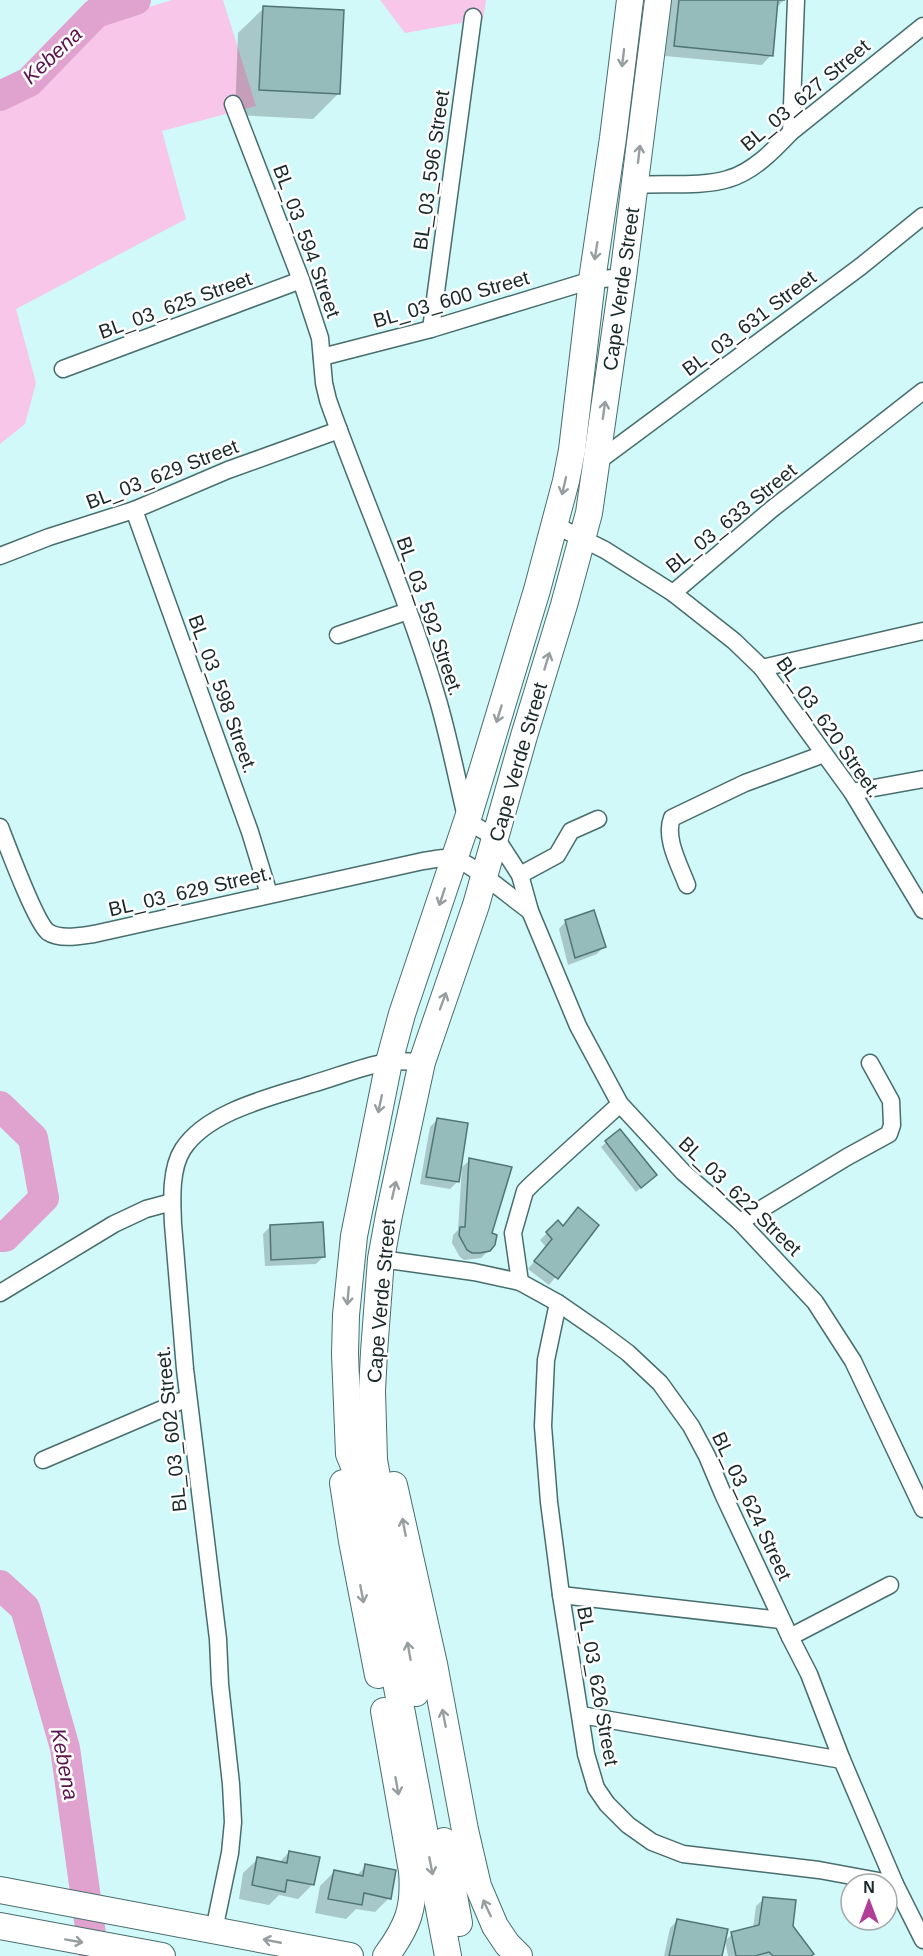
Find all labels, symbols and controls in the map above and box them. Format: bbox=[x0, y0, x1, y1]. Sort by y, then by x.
water label: Kebena bbox=[18, 22, 86, 88]
street label: BL_03_627 Street bbox=[736, 34, 875, 156]
one-way arrow bbox=[617, 48, 628, 67]
street label: BL_03_596 Street bbox=[409, 88, 454, 252]
one-way arrow bbox=[634, 144, 645, 164]
street label: BL_03_594 Street bbox=[268, 161, 345, 321]
street label: Cape Verde Street bbox=[599, 206, 643, 372]
one-way arrow bbox=[590, 241, 601, 261]
street label: BL_03_631 Street bbox=[678, 265, 821, 381]
street label: BL_03_600 Street bbox=[370, 266, 532, 333]
street label: BL_03_625 Street bbox=[95, 267, 255, 344]
one-way arrow bbox=[599, 400, 610, 420]
street label: BL_03_629 Street bbox=[83, 435, 242, 514]
street label: BL_03_633 Street bbox=[661, 458, 802, 578]
one-way arrow bbox=[558, 476, 570, 495]
street label: BL_03_592 Street. bbox=[392, 534, 468, 699]
street label: BL_03_598 Street. bbox=[183, 612, 262, 776]
one-way arrow bbox=[543, 652, 554, 671]
street label: BL_03_620 Street. bbox=[771, 652, 886, 802]
street label: Cape Verde Street bbox=[485, 679, 551, 844]
one-way arrow bbox=[493, 704, 504, 723]
street label: BL_03_629 Street. bbox=[106, 862, 274, 921]
one-way arrow bbox=[435, 887, 446, 906]
one-way arrow bbox=[438, 993, 449, 1011]
one-way arrow bbox=[374, 1093, 385, 1113]
street label: BL_03_622 Street bbox=[674, 1132, 806, 1261]
one-way arrow bbox=[389, 1181, 401, 1200]
street label: Cape Verde Street bbox=[363, 1218, 399, 1384]
one-way arrow bbox=[342, 1285, 353, 1305]
street label: BL_03_602 Street. bbox=[151, 1345, 192, 1513]
street label: BL_03_624 Street bbox=[707, 1428, 796, 1585]
one-way arrow bbox=[398, 1518, 409, 1537]
one-way arrow bbox=[357, 1584, 368, 1603]
street label: BL_03_626 Street bbox=[572, 1605, 623, 1768]
one-way arrow bbox=[403, 1641, 414, 1661]
one-way arrow bbox=[438, 1709, 449, 1728]
water label: Kebena bbox=[47, 1726, 83, 1802]
one-way arrow bbox=[392, 1775, 403, 1795]
one-way arrow bbox=[426, 1856, 437, 1875]
north arrow bbox=[839, 1872, 899, 1932]
text: N bbox=[863, 1879, 875, 1896]
one-way arrow bbox=[480, 1899, 492, 1917]
one-way arrow bbox=[263, 1935, 282, 1946]
one-way arrow bbox=[63, 1936, 83, 1947]

